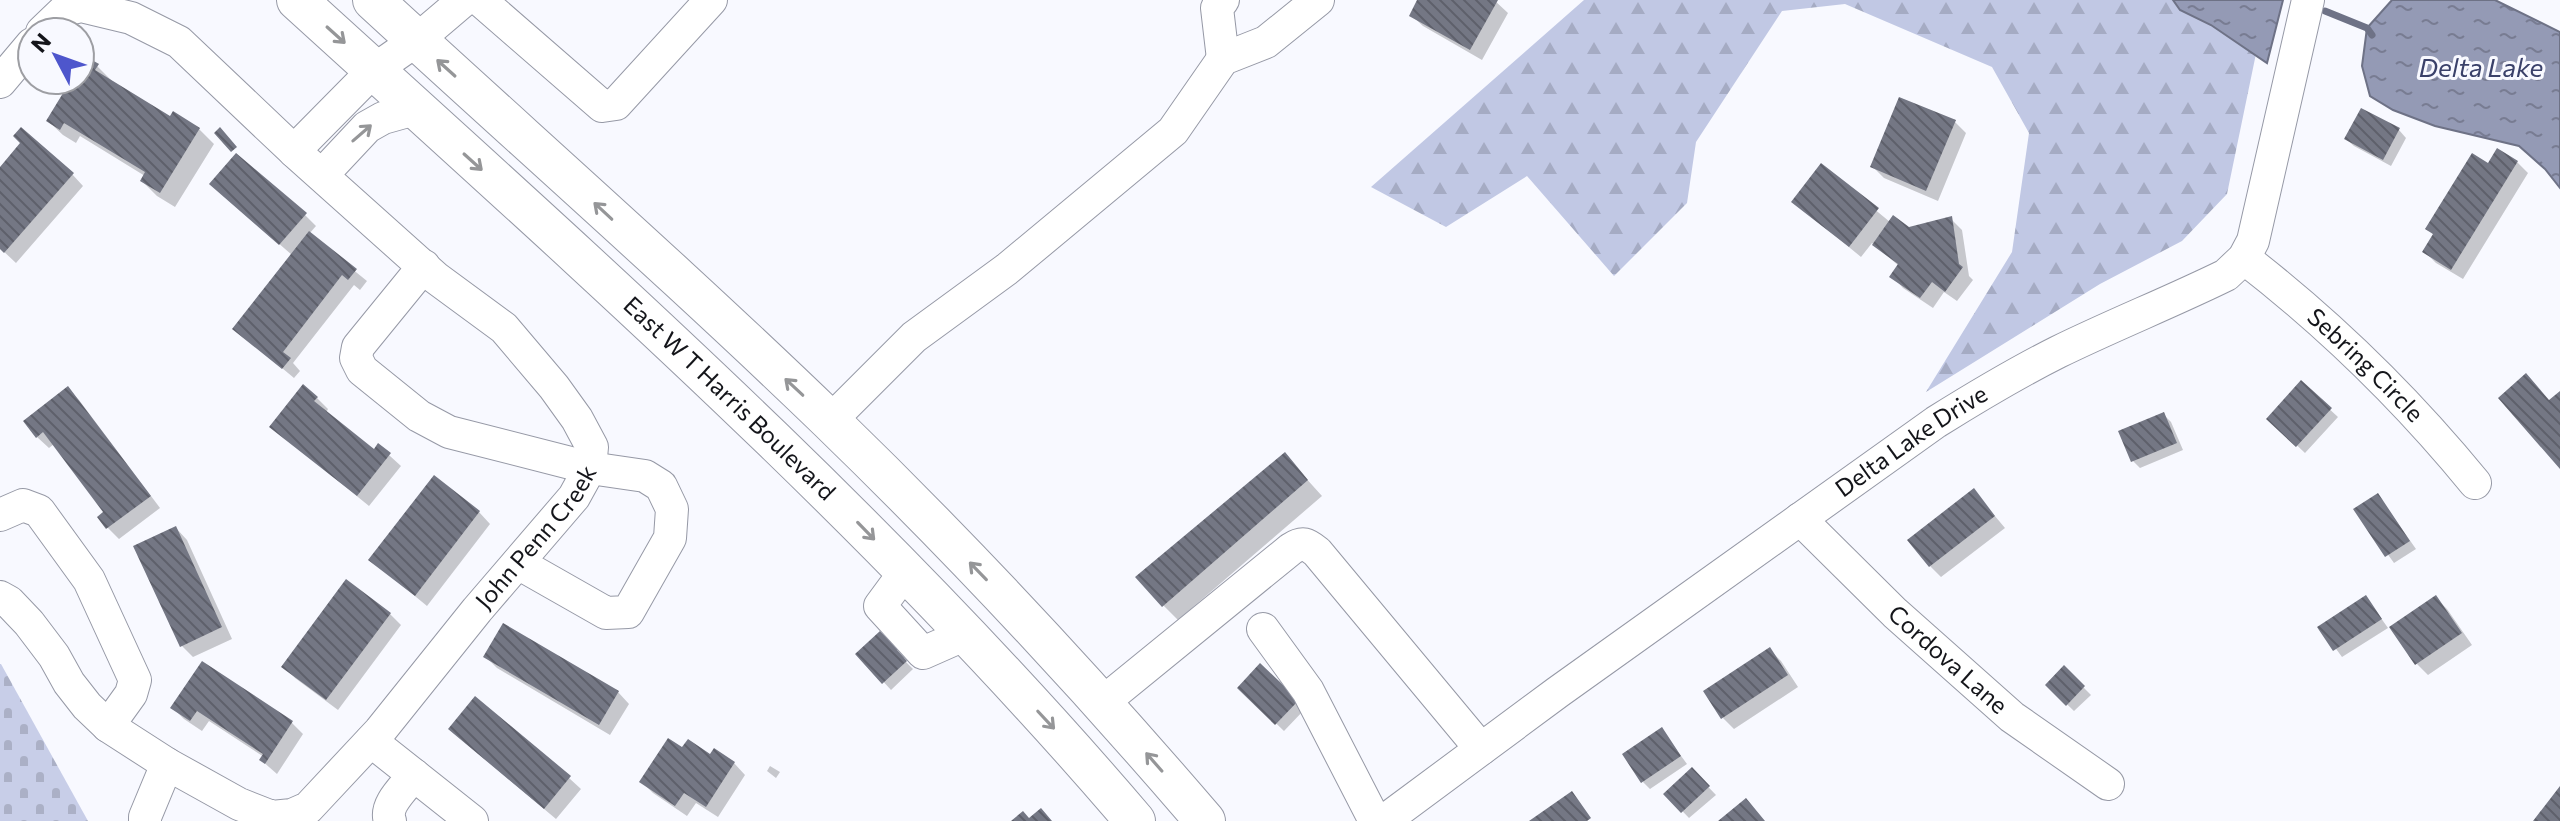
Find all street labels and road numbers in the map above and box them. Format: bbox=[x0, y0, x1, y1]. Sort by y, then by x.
street label: East W T Harris Boulevard bbox=[618, 290, 842, 505]
street label: Sebring Circle bbox=[2302, 301, 2430, 427]
street label: Delta Lake Drive bbox=[1829, 378, 1992, 502]
street label: John Penn Creek bbox=[469, 460, 602, 614]
street label: Cordova Lane bbox=[1883, 598, 2014, 719]

